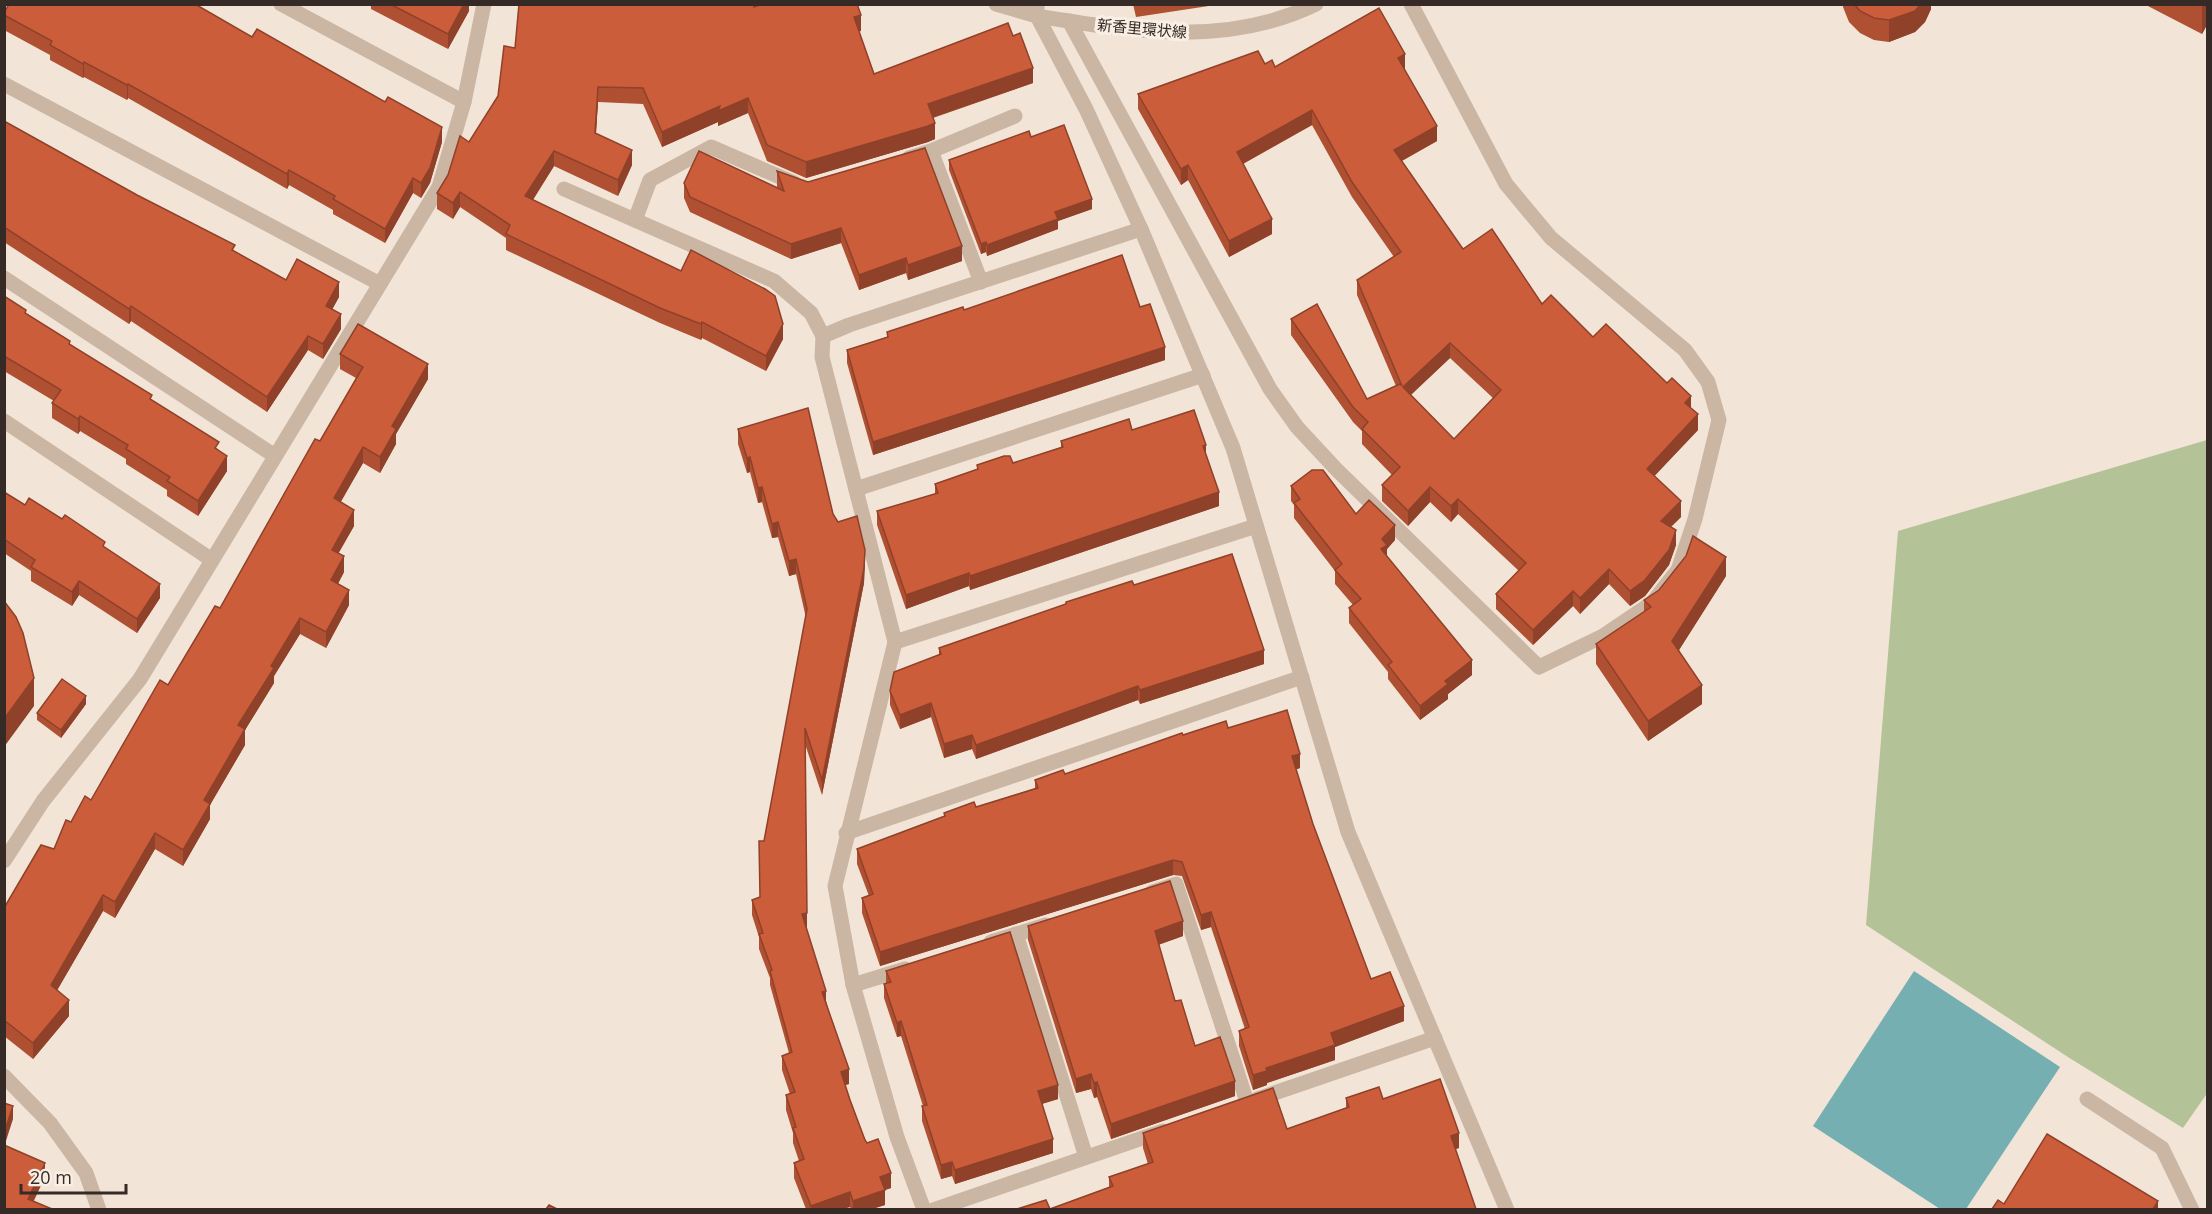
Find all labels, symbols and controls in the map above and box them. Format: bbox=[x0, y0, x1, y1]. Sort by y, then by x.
street label: 新香里環状線 bbox=[1096, 14, 1188, 42]
scale bar bbox=[21, 1157, 126, 1195]
text: 20 m bbox=[30, 1165, 72, 1189]

